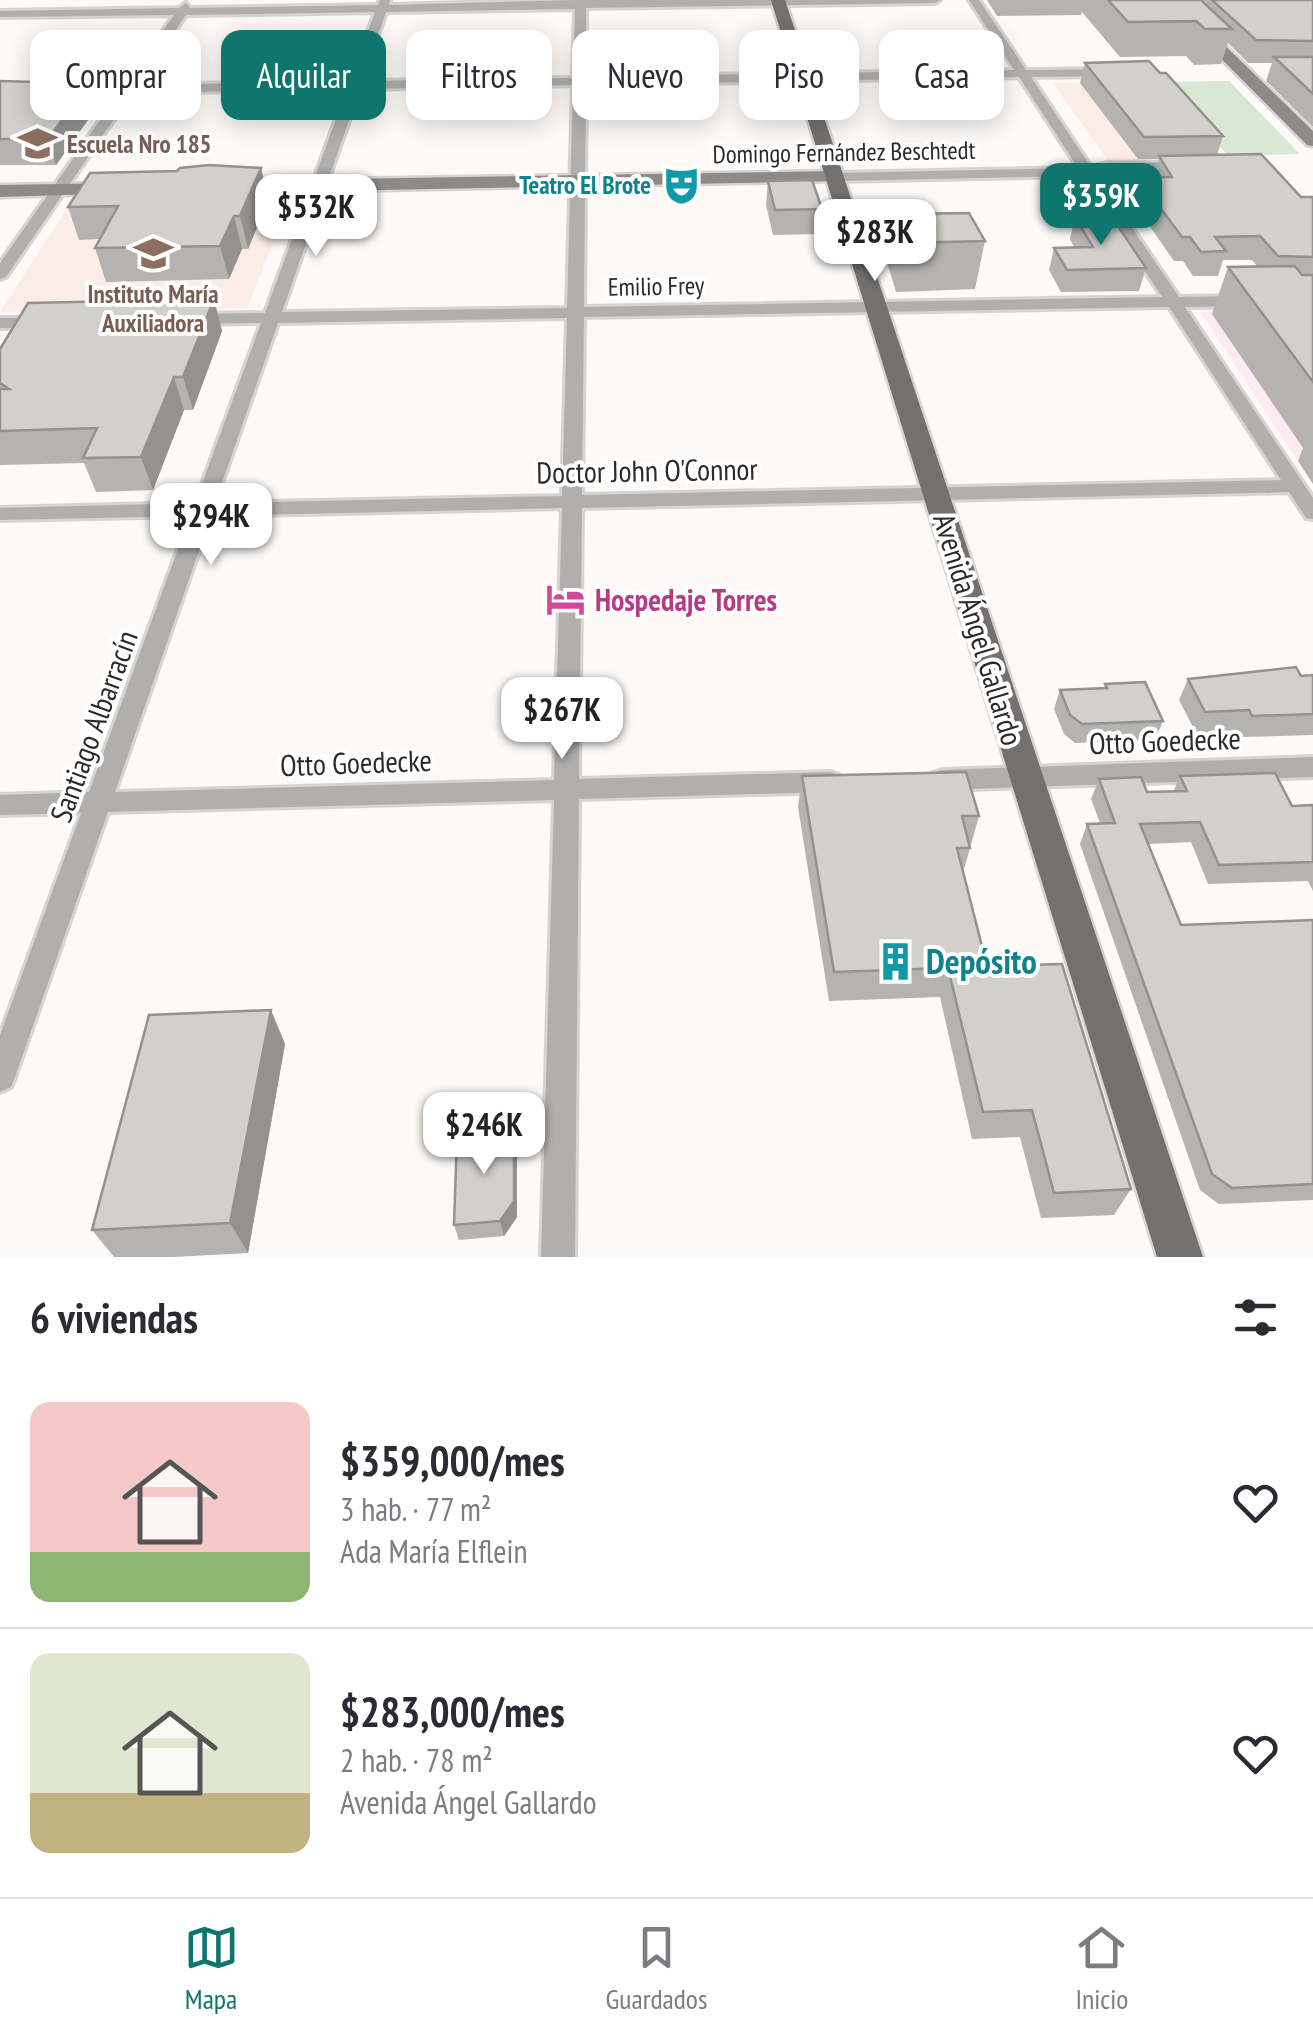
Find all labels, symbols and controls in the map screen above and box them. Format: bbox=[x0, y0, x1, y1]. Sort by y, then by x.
chip: Comprar bbox=[30, 30, 201, 120]
chip: Alquilar bbox=[221, 30, 386, 120]
chip: Filtros bbox=[406, 30, 552, 120]
chip: Nuevo bbox=[572, 30, 719, 120]
chip: Piso bbox=[739, 30, 859, 120]
chip: Casa bbox=[879, 30, 1004, 120]
school or university icon: Escuela Nro 185 bbox=[16, 123, 58, 165]
place label: Escuela Nro 185 bbox=[67, 128, 212, 160]
street label: Domingo Fernández Beschtedt bbox=[712, 134, 976, 170]
pin: $359K bbox=[1031, 163, 1171, 248]
theatre icon: Teatro El Brote bbox=[660, 164, 702, 206]
place label: Teatro El Brote bbox=[519, 169, 651, 201]
pin: $532K bbox=[246, 174, 386, 259]
text: $359K bbox=[1062, 174, 1140, 216]
text: $532K bbox=[277, 185, 355, 227]
pin: $283K bbox=[805, 199, 945, 284]
text: $283K bbox=[836, 210, 914, 252]
school or university icon: Instituto María Auxiliadora bbox=[132, 232, 174, 274]
street label: Emilio Frey bbox=[608, 269, 705, 303]
place label: Instituto María Auxiliadora bbox=[88, 278, 218, 339]
street label: Doctor John O'Connor bbox=[536, 449, 759, 491]
pin: $294K bbox=[141, 483, 281, 568]
text: $294K bbox=[172, 494, 250, 536]
street label: Avenida Ángel Gallardo bbox=[925, 508, 1033, 750]
hotel icon: Hospedaje Torres bbox=[544, 578, 586, 620]
place label: Hospedaje Torres bbox=[595, 580, 777, 619]
street label: Santiago Albarracín bbox=[40, 625, 146, 827]
pin: $267K bbox=[492, 677, 632, 762]
text: $267K bbox=[523, 688, 601, 730]
street label: Otto Goedecke bbox=[1089, 718, 1241, 762]
street label: Otto Goedecke bbox=[280, 740, 432, 784]
place label: Depósito bbox=[926, 938, 1037, 984]
building icon: Depósito bbox=[875, 940, 917, 982]
pin: $246K bbox=[414, 1092, 554, 1177]
text: $246K bbox=[445, 1103, 523, 1145]
text: 6 viviendas bbox=[30, 1290, 198, 1345]
icon: filters bbox=[1228, 1290, 1283, 1345]
text: $359,000/mes bbox=[340, 1433, 565, 1488]
icon: home bbox=[110, 1442, 230, 1562]
icon: heart bbox=[1228, 1475, 1283, 1530]
text: 3 hab. · 77 m² bbox=[340, 1488, 491, 1530]
text: Ada María Elflein bbox=[340, 1530, 527, 1572]
text: $283,000/mes bbox=[340, 1684, 565, 1739]
icon: home bbox=[110, 1693, 230, 1813]
icon: heart bbox=[1228, 1726, 1283, 1781]
text: 2 hab. · 78 m² bbox=[340, 1739, 493, 1781]
text: Avenida Ángel Gallardo bbox=[340, 1781, 597, 1823]
tab: Mapa bbox=[184, 1920, 239, 2017]
tab: Guardados bbox=[606, 1920, 707, 2017]
tab: Inicio bbox=[1074, 1920, 1129, 2017]

